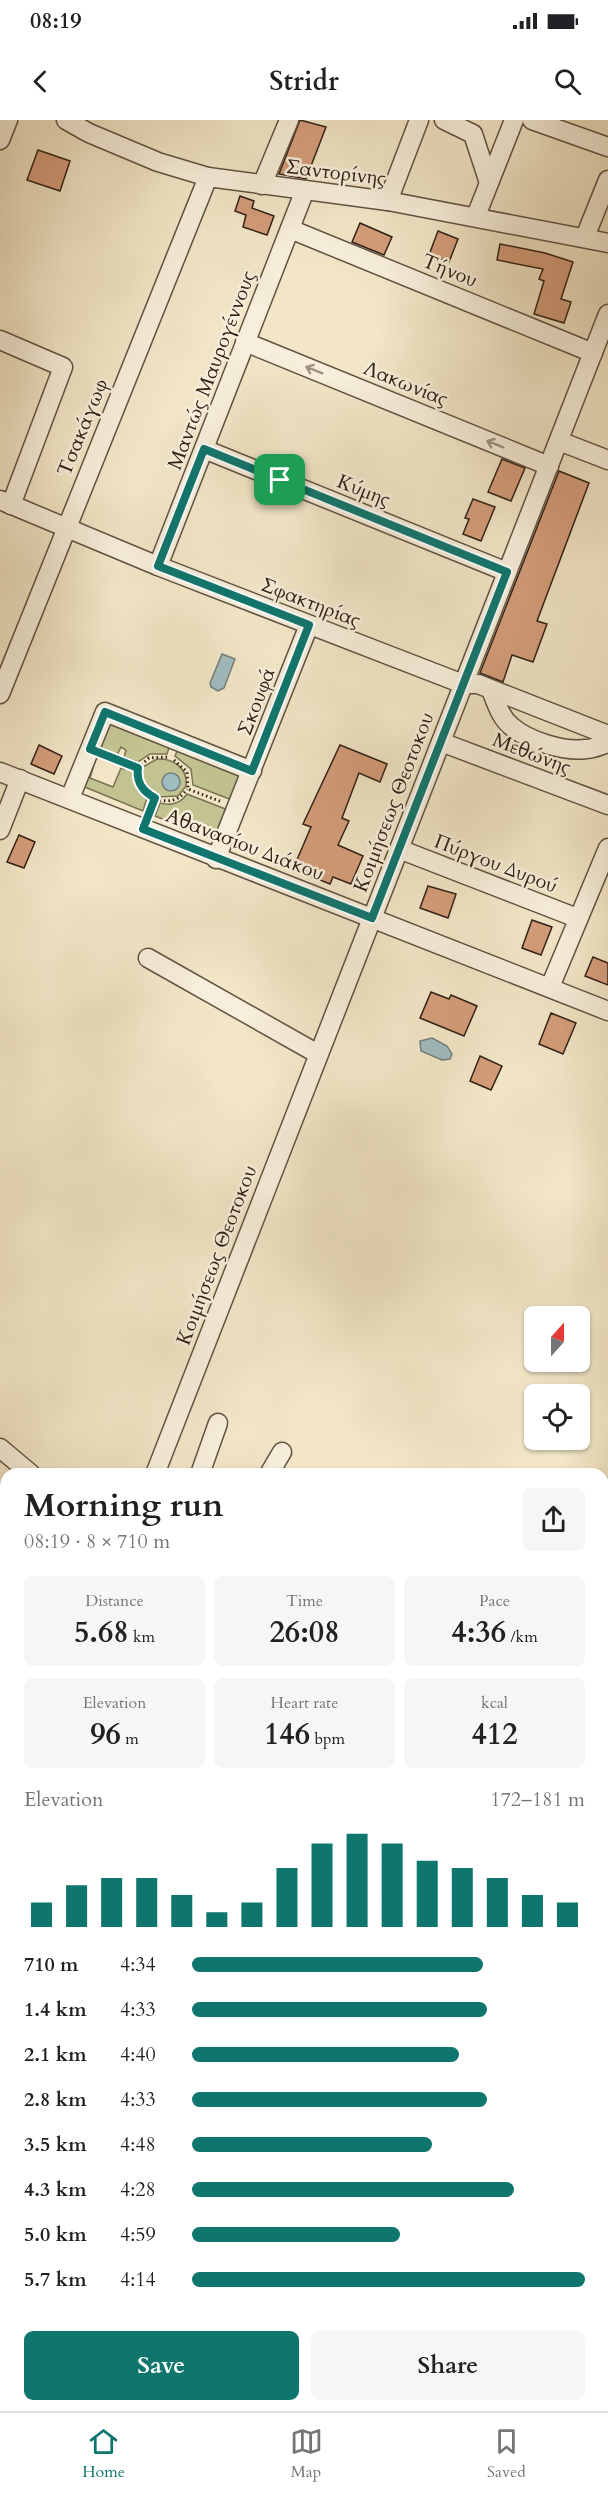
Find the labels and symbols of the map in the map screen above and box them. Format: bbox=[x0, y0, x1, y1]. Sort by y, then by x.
street label: Σαντορίνης bbox=[285, 153, 388, 192]
street label: Τήνου bbox=[418, 247, 481, 294]
street label: Μαντώς Μαυρογέννους bbox=[161, 266, 262, 474]
street label: Λακωνίας bbox=[360, 354, 452, 413]
one-way arrow bbox=[305, 364, 324, 375]
street label: Τσακάγωφ bbox=[51, 375, 114, 480]
one-way arrow bbox=[486, 437, 504, 448]
pin bbox=[254, 454, 305, 505]
street label: Κύμης bbox=[333, 468, 395, 513]
street label: Σφακτηρίας bbox=[257, 571, 365, 634]
street label: Σκουφά bbox=[231, 663, 282, 739]
street label: Κοιμήσεως Θεοτοκου bbox=[347, 708, 440, 896]
street label: Μεθώνης bbox=[489, 726, 575, 781]
street label: Αθανασίου Διάκου bbox=[162, 802, 328, 887]
street label: Πύργου Δυρού bbox=[430, 828, 561, 899]
street label: Κοιμήσεως Θεοτοκου bbox=[170, 1161, 263, 1349]
north arrow bbox=[524, 1306, 590, 1372]

